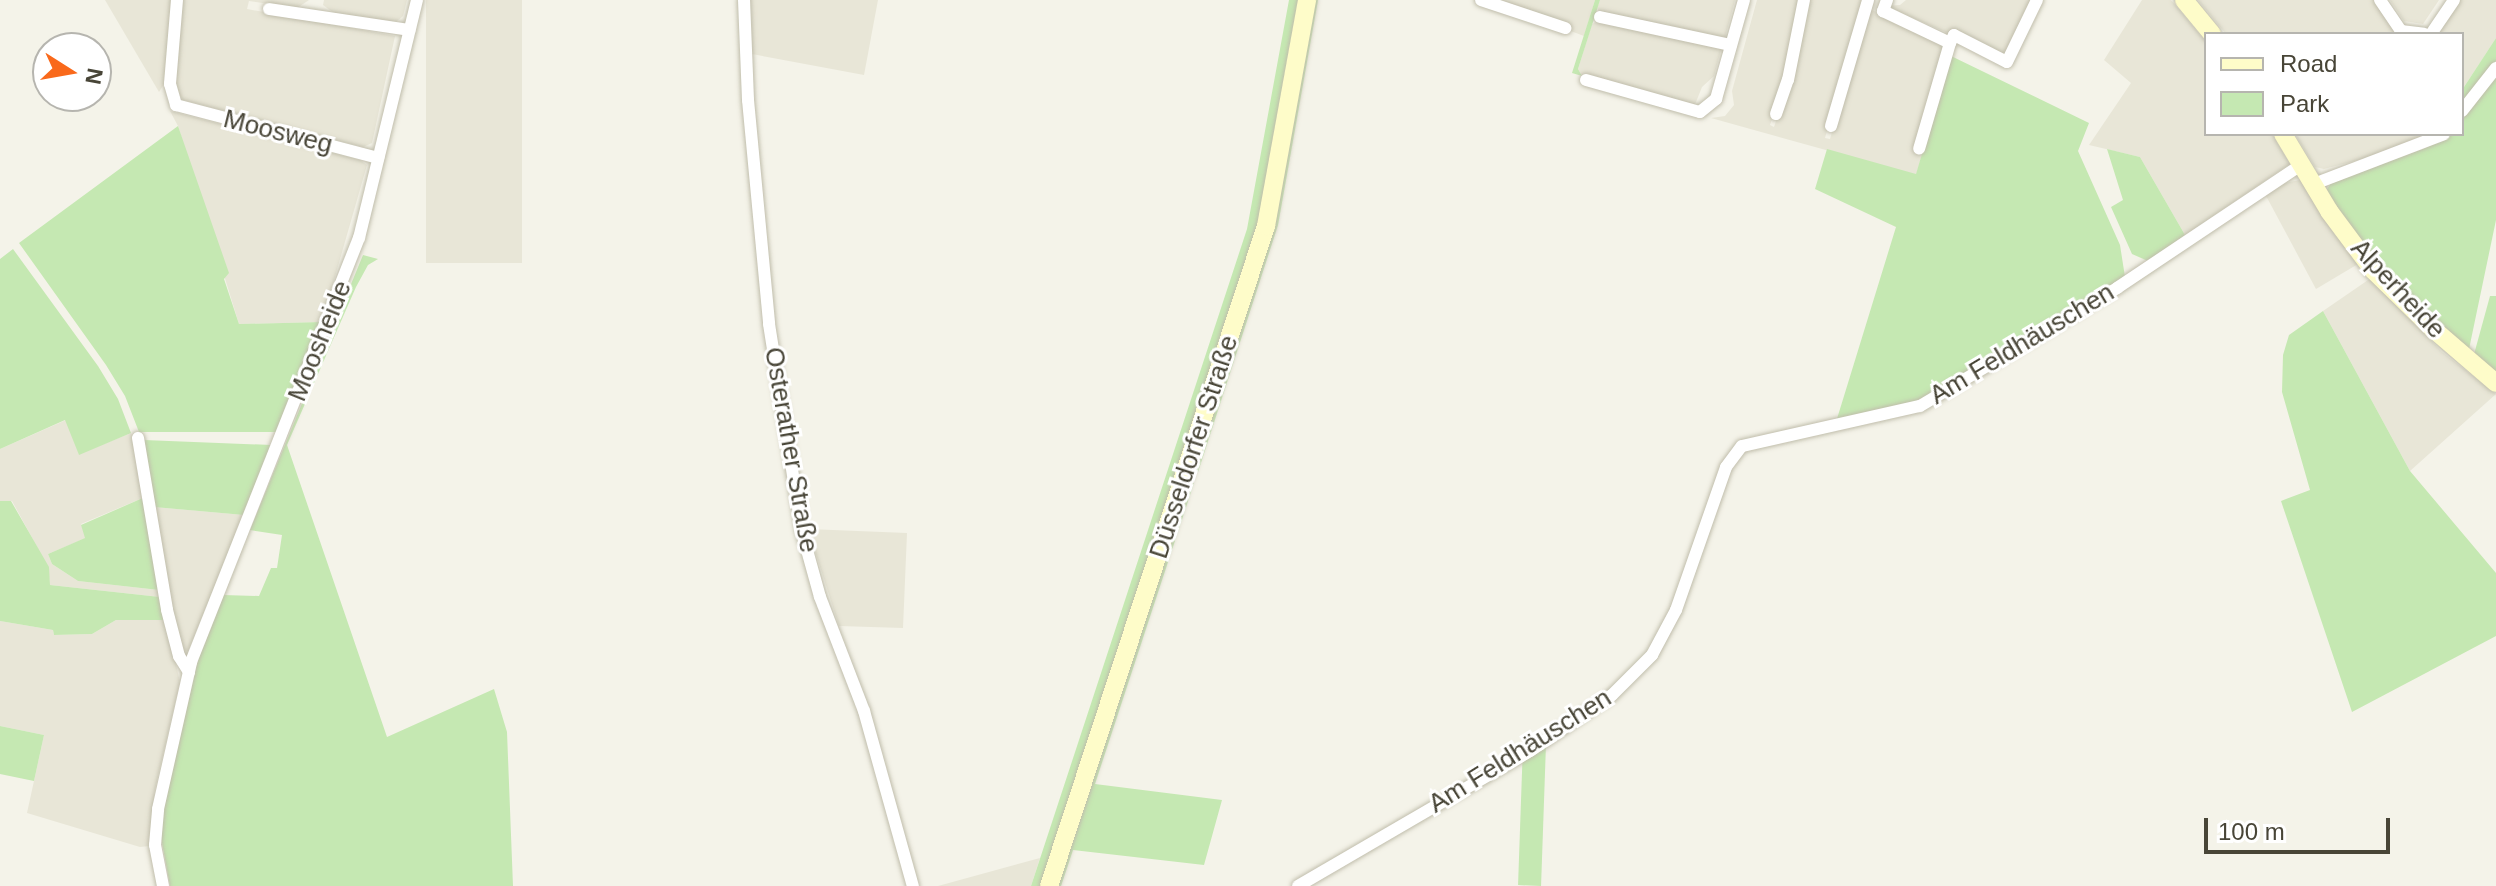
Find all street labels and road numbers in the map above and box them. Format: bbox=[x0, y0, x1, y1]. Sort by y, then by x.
street label: Moosweg bbox=[220, 103, 336, 161]
street label: Alperheide bbox=[2344, 233, 2452, 345]
street label: Moosheide bbox=[282, 276, 358, 406]
street label: Am Feldhäuschen bbox=[1924, 277, 2120, 411]
street label: Düsseldorfer Straße bbox=[1143, 332, 1245, 562]
street label: Osterather Straße bbox=[758, 345, 824, 555]
street label: Am Feldhäuschen bbox=[1423, 682, 1617, 820]

